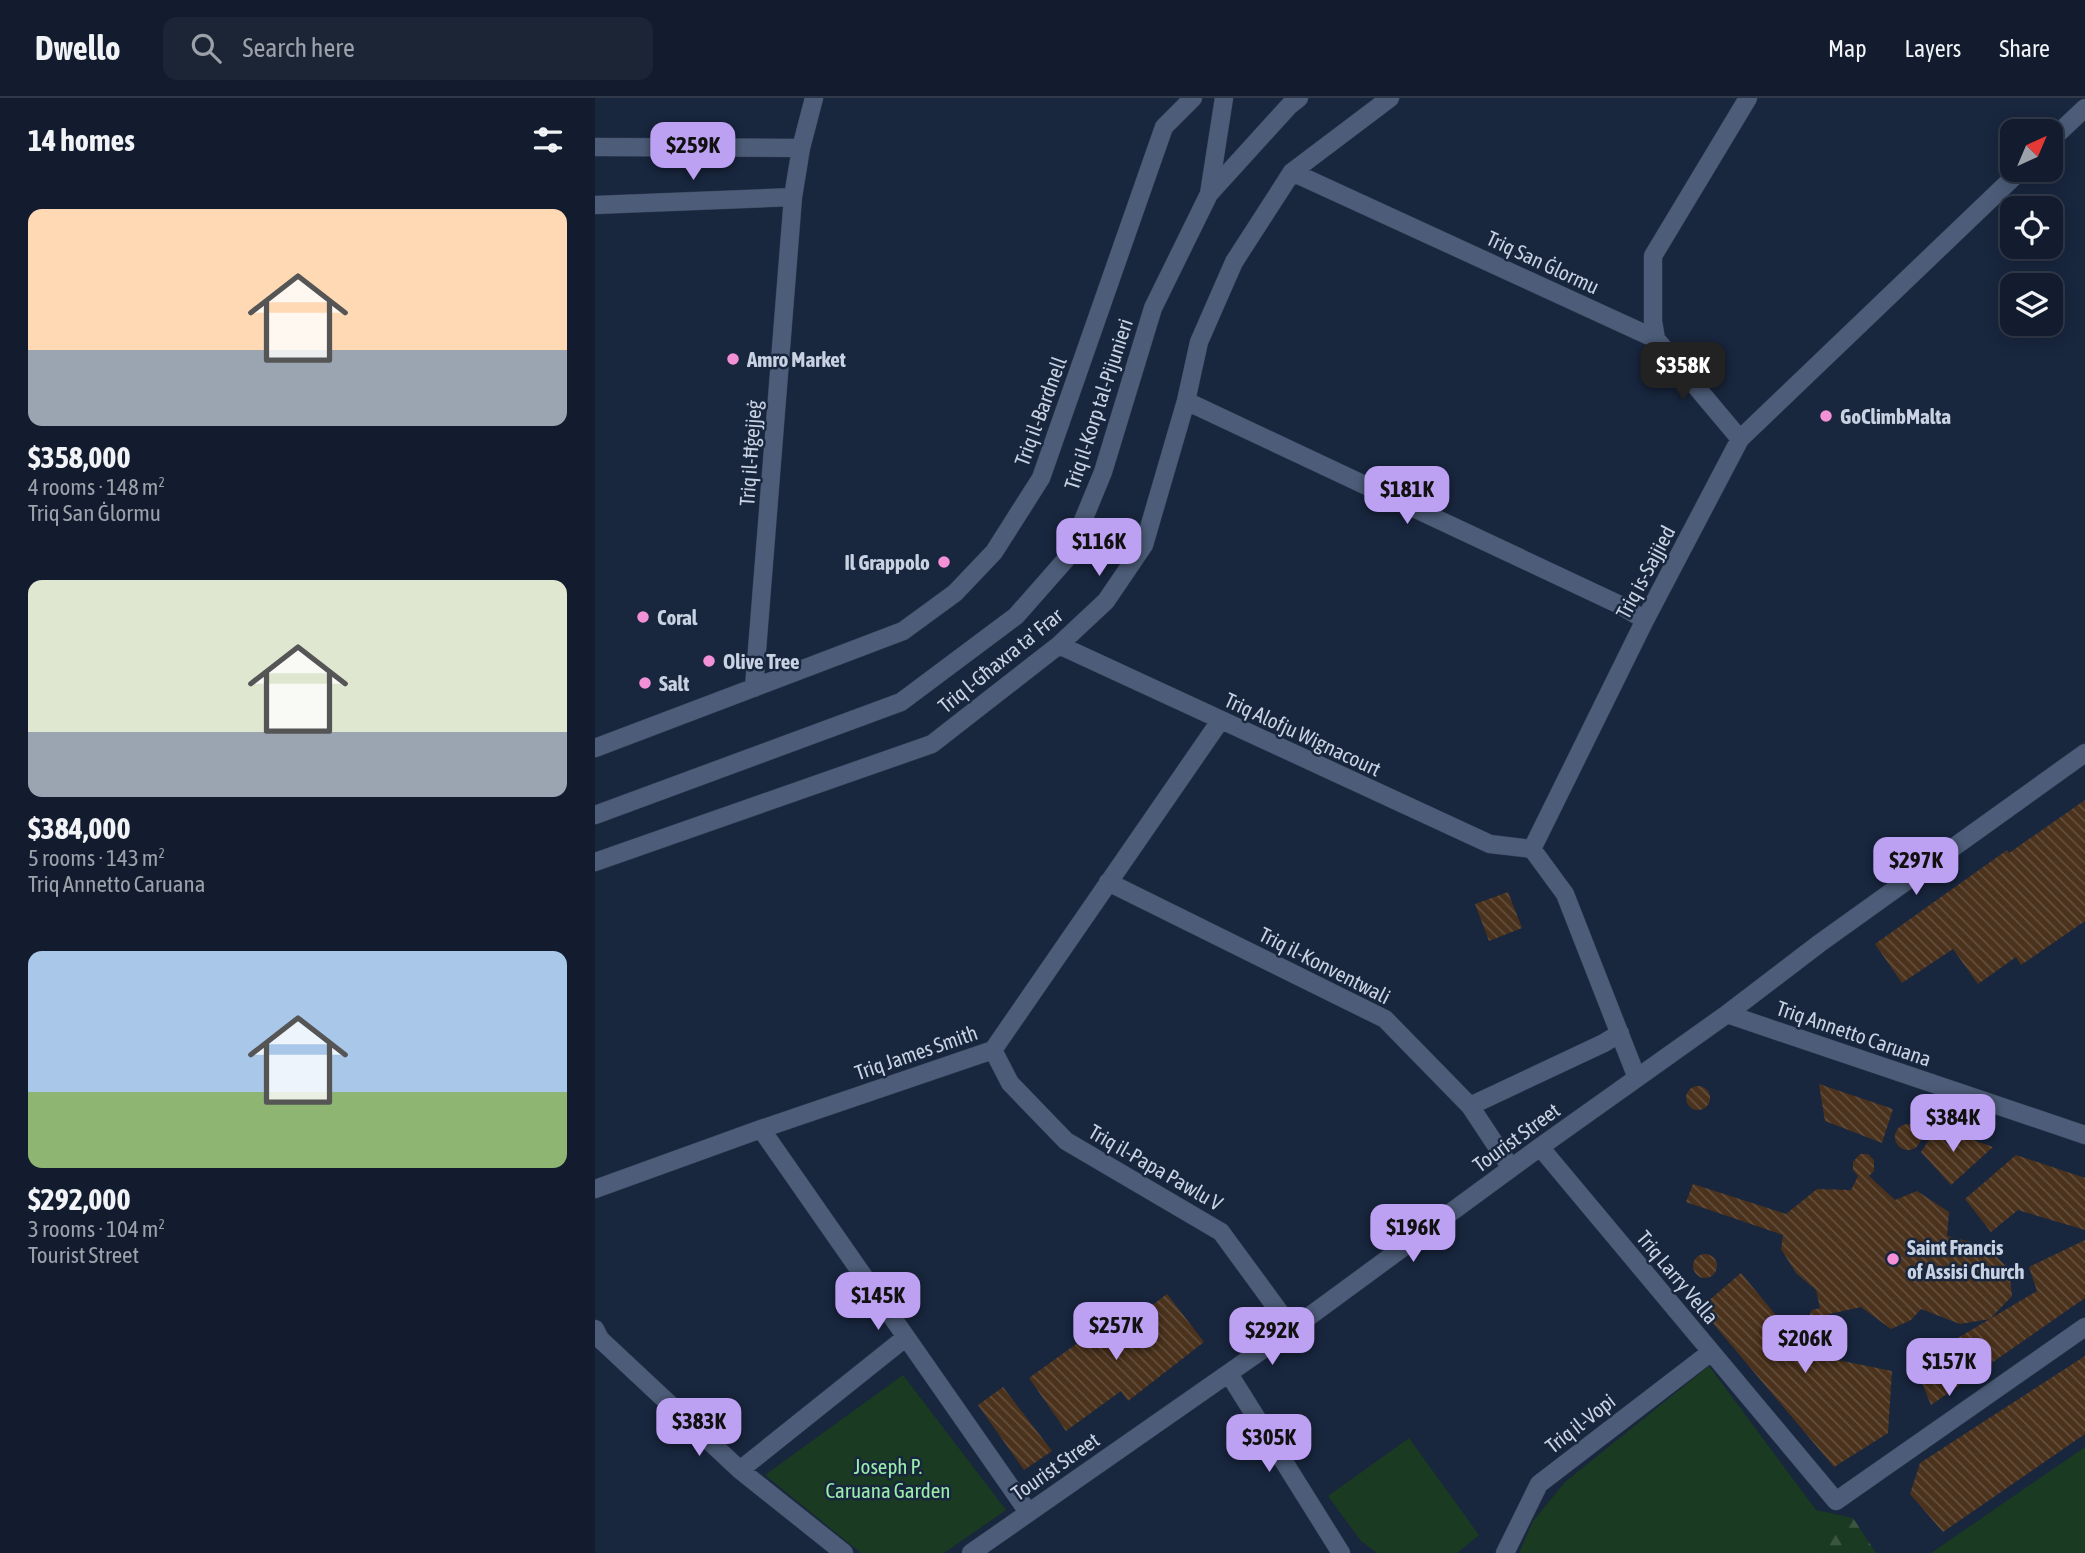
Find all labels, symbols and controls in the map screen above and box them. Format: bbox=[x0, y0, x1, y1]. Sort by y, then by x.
search box bbox=[163, 17, 653, 80]
text: Dwello bbox=[35, 29, 121, 67]
icon: search bbox=[187, 29, 225, 67]
text: Search here bbox=[243, 33, 355, 63]
text: Map bbox=[1828, 35, 1867, 62]
text: Layers bbox=[1905, 35, 1961, 62]
text: Share bbox=[1999, 35, 2050, 62]
north arrow bbox=[2000, 119, 2063, 182]
map controls bbox=[2000, 119, 2063, 336]
icon: filters bbox=[529, 121, 567, 159]
pin: $259K bbox=[644, 122, 742, 182]
text: 14 homes bbox=[28, 123, 135, 157]
text: $259K bbox=[666, 132, 720, 158]
button: locate bbox=[2000, 196, 2063, 259]
street label: Triq San Ġlormu bbox=[1483, 225, 1603, 299]
icon: home bbox=[235, 255, 361, 381]
button: layers bbox=[2000, 273, 2063, 336]
street label: Triq il-Korp tal-Pijunieri bbox=[1059, 316, 1137, 492]
pin: $358K bbox=[1634, 342, 1732, 402]
place label: Amro Market bbox=[746, 347, 846, 371]
marker: Amro Market bbox=[725, 351, 741, 367]
text: $358K bbox=[1656, 352, 1710, 378]
street label: Triq il-Bardnell bbox=[1009, 353, 1071, 469]
street label: Triq il-Ħġejjeġ bbox=[734, 399, 766, 507]
place label: GoClimbMalta bbox=[1840, 404, 1951, 428]
marker: GoClimbMalta bbox=[1818, 408, 1834, 424]
text: $358,000 bbox=[28, 440, 131, 474]
pin: $181K bbox=[1358, 466, 1456, 526]
text: 4 rooms · 148 m² bbox=[28, 474, 165, 500]
text: $181K bbox=[1380, 476, 1434, 502]
text: Triq San Ġlormu bbox=[28, 500, 161, 526]
pin: $116K bbox=[1050, 518, 1148, 578]
street label: Triq is-Sajjied bbox=[1611, 521, 1679, 623]
text: $116K bbox=[1072, 528, 1126, 554]
place label: Il Grappolo bbox=[845, 550, 930, 574]
marker: Il Grappolo bbox=[936, 554, 952, 570]
street label: Triq l-Għaxra ta' Frar bbox=[933, 602, 1067, 717]
place label: Coral bbox=[657, 605, 698, 629]
marker: Coral bbox=[635, 609, 651, 625]
icon: home bbox=[235, 626, 361, 752]
place label: Olive Tree bbox=[723, 649, 800, 673]
marker: Olive Tree bbox=[701, 653, 717, 669]
place label: Salt bbox=[659, 671, 689, 695]
marker: Salt bbox=[637, 675, 653, 691]
street label: Triq Alofju Wignacourt bbox=[1221, 687, 1385, 781]
text: $384,000 bbox=[28, 811, 131, 845]
pin: $297K bbox=[1867, 838, 1965, 897]
text: 5 rooms · 143 m² bbox=[28, 845, 165, 871]
text: $297K bbox=[1889, 847, 1943, 873]
text: Triq Annetto Caruana bbox=[28, 871, 205, 897]
street label: Triq il-Konventwali bbox=[1255, 922, 1395, 1008]
street label: Triq Annetto Caruana bbox=[1774, 995, 1934, 1071]
icon: home bbox=[235, 997, 361, 1123]
street label: Triq James Smith bbox=[851, 1020, 981, 1084]
pin: $384K bbox=[1904, 1094, 2002, 1154]
street label: Tourist Street bbox=[1468, 1097, 1564, 1177]
text: $384K bbox=[1926, 1104, 1980, 1130]
street label: Triq il-Papa Pawlu V bbox=[1085, 1119, 1228, 1215]
text: $292,000 bbox=[28, 1182, 131, 1216]
pin: $196K bbox=[1364, 1204, 1462, 1264]
text: $196K bbox=[1386, 1214, 1440, 1240]
text: 3 rooms · 104 m² bbox=[28, 1216, 165, 1242]
street label: Triq Larry Vella bbox=[1632, 1226, 1724, 1328]
place label: Saint Francis of Assisi Church bbox=[1907, 1235, 2025, 1283]
text: Tourist Street bbox=[28, 1242, 139, 1268]
marker: Saint Francis of Assisi Church bbox=[1885, 1251, 1901, 1267]
pin: $145K bbox=[829, 1272, 927, 1332]
text: $145K bbox=[851, 1282, 905, 1308]
pin: $257K bbox=[1067, 1302, 1165, 1362]
pin: $292K bbox=[1223, 1308, 1321, 1367]
text: $257K bbox=[1089, 1312, 1143, 1338]
pin: $206K bbox=[1756, 1316, 1854, 1375]
text: $292K bbox=[1245, 1317, 1299, 1343]
text: $206K bbox=[1778, 1325, 1832, 1351]
pin: $157K bbox=[1900, 1338, 1998, 1398]
text: $157K bbox=[1922, 1348, 1976, 1374]
street label: Triq il-Vopi bbox=[1540, 1388, 1620, 1458]
pin: $383K bbox=[650, 1398, 748, 1458]
text: $383K bbox=[672, 1408, 726, 1434]
pin: $305K bbox=[1220, 1414, 1318, 1474]
text: $305K bbox=[1242, 1424, 1296, 1450]
street label: Tourist Street bbox=[1007, 1427, 1103, 1505]
park label: Joseph P. Caruana Garden bbox=[826, 1454, 950, 1502]

